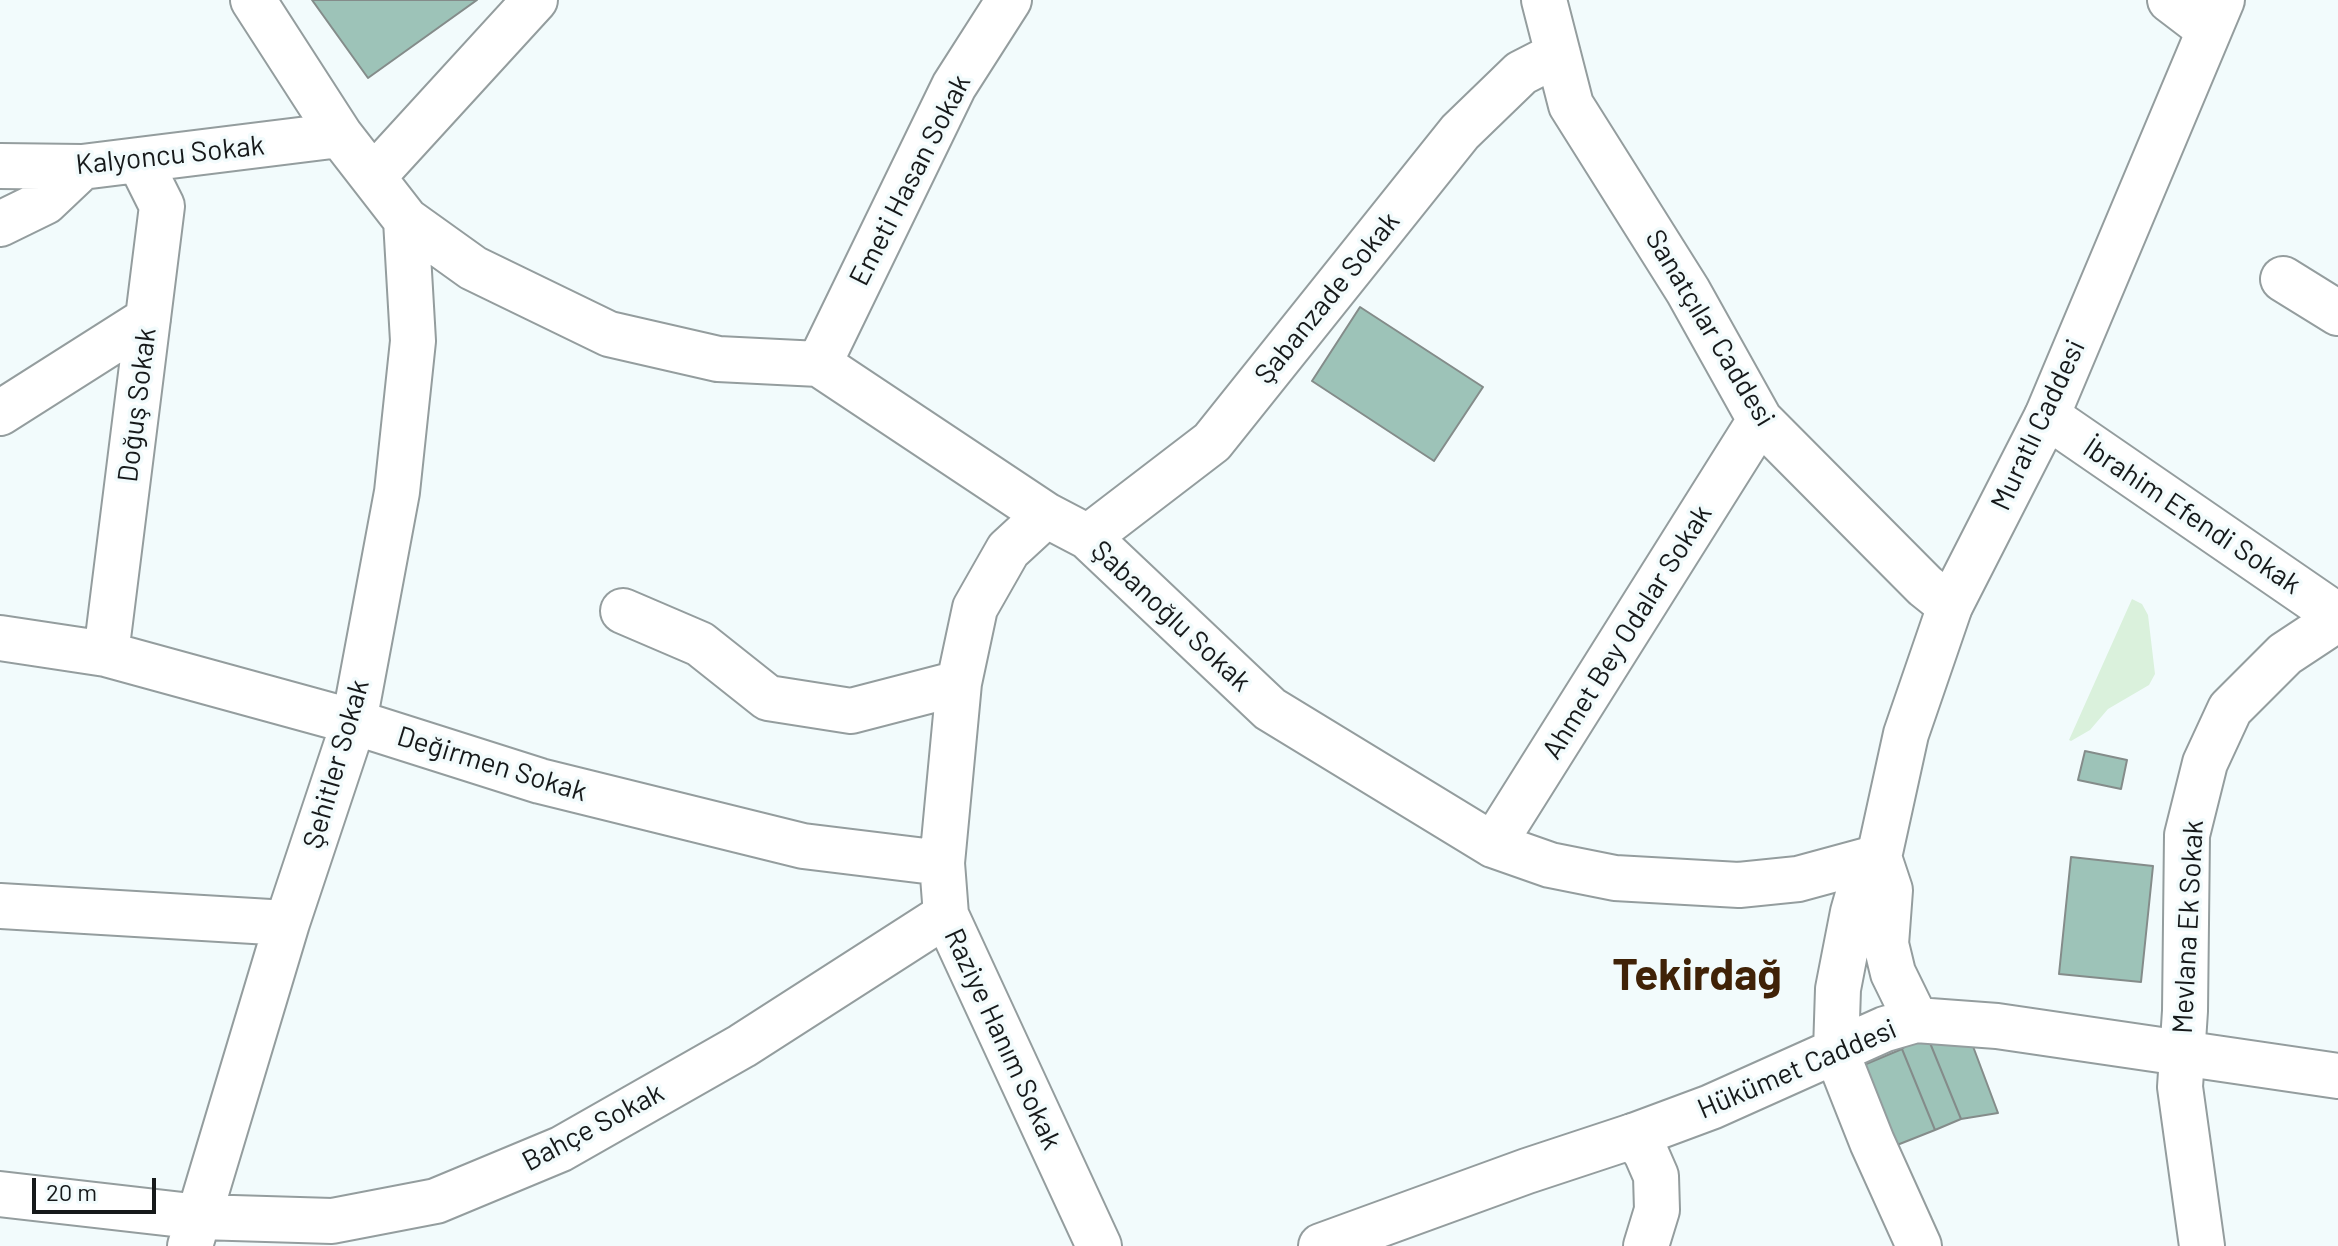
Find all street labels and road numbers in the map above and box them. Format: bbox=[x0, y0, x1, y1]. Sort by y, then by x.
street label: Emeti Hasan Sokak bbox=[842, 69, 978, 291]
street label: Kalyoncu Sokak bbox=[74, 128, 266, 182]
street label: Şabanzade Sokak bbox=[1247, 205, 1407, 391]
street label: Sanatçılar Caddesi bbox=[1638, 223, 1782, 433]
street label: Doğuş Sokak bbox=[111, 326, 163, 484]
street label: Muratlı Caddesi bbox=[1984, 334, 2092, 516]
street label: İbrahim Efendi Sokak bbox=[2077, 431, 2307, 601]
street label: Ahmet Bey Odalar Sokak bbox=[1535, 499, 1719, 765]
street label: Şabanoğlu Sokak bbox=[1084, 533, 1258, 699]
street label: Şehitler Sokak bbox=[296, 675, 376, 853]
street label: Değirmen Sokak bbox=[393, 719, 591, 809]
street label: Mevlana Ek Sokak bbox=[2166, 819, 2210, 1035]
street label: Raziye Hanım Sokak bbox=[937, 923, 1069, 1155]
street label: Hükümet Caddesi bbox=[1692, 1012, 1902, 1126]
street label: Bahçe Sokak bbox=[517, 1076, 669, 1178]

